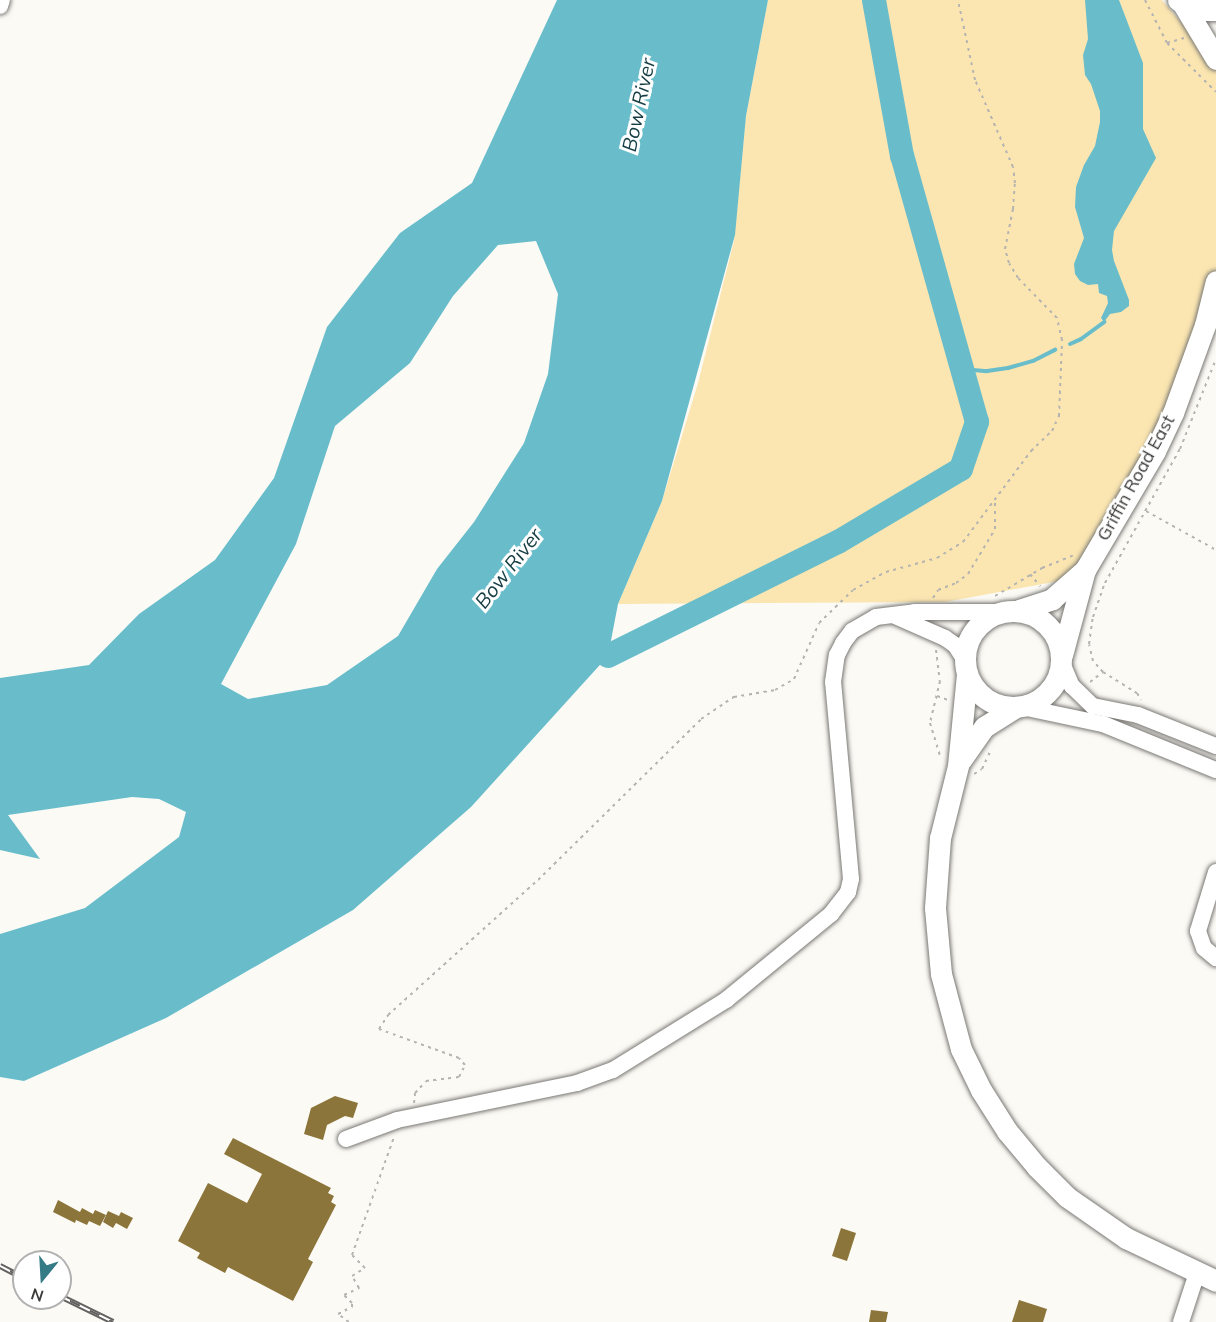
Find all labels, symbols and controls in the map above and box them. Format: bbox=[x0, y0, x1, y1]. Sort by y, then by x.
water label: Bow River bbox=[616, 56, 660, 154]
street label: Griffin Road East bbox=[1092, 411, 1180, 545]
water label: Bow River bbox=[469, 523, 547, 613]
north arrow bbox=[12, 1250, 72, 1310]
text: N bbox=[28, 1284, 46, 1307]

